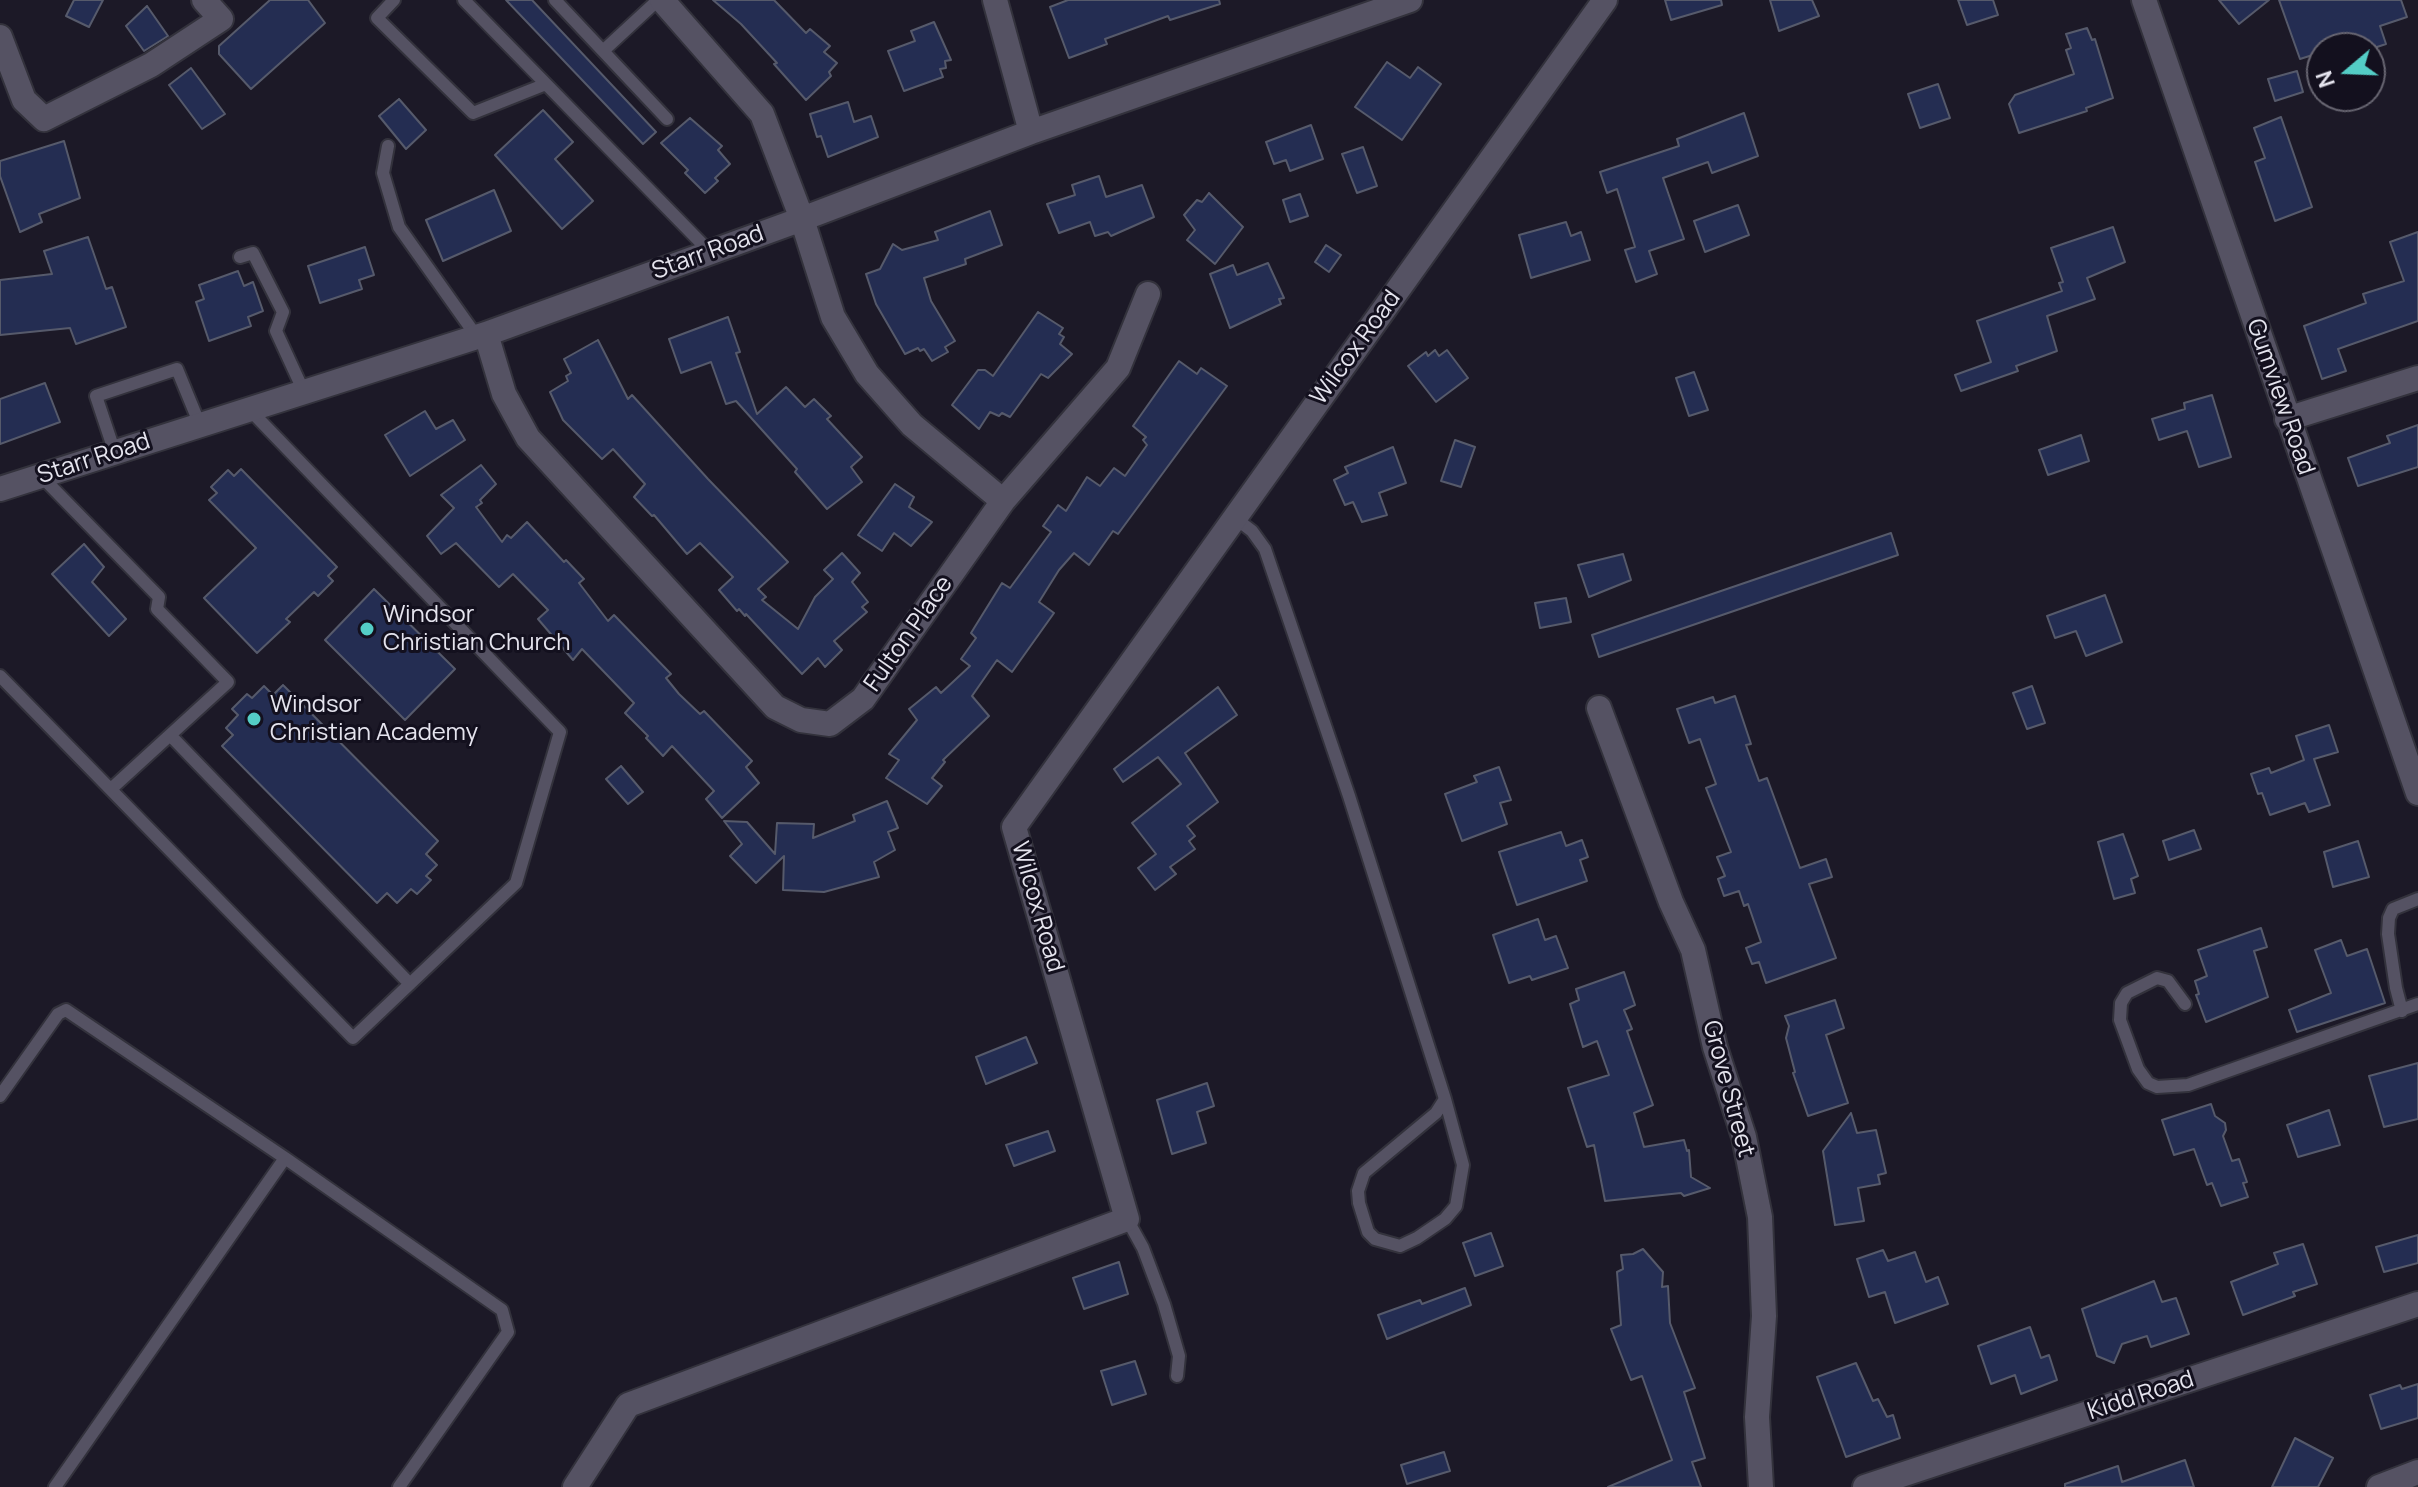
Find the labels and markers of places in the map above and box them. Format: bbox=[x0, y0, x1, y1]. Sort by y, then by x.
place label: Windsor Christian Church bbox=[383, 601, 571, 657]
marker: Windsor Christian Church bbox=[358, 620, 376, 638]
place label: Windsor Christian Academy bbox=[270, 691, 478, 747]
marker: Windsor Christian Academy bbox=[245, 710, 263, 728]

